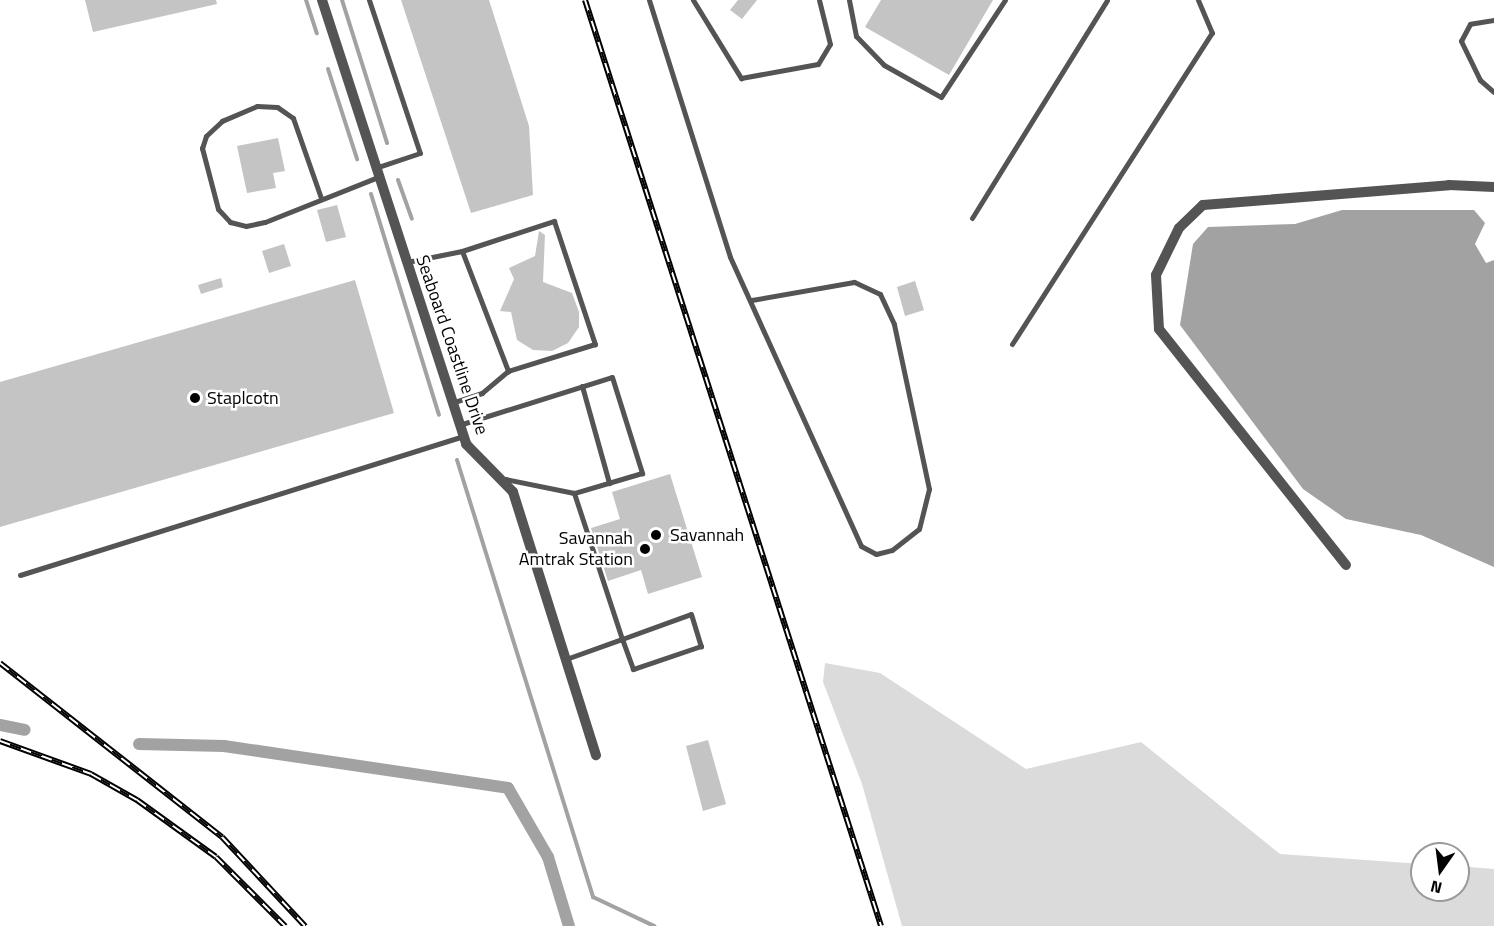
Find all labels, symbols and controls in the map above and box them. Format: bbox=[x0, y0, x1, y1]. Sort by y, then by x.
street label: Seaboard Coastline Drive bbox=[411, 252, 493, 438]
place label: Staplcotn bbox=[207, 387, 279, 409]
marker: Staplcotn bbox=[188, 391, 202, 405]
place label: Savannah bbox=[670, 524, 744, 546]
marker: Savannah bbox=[647, 526, 665, 544]
place label: Savannah Amtrak Station bbox=[519, 528, 633, 570]
marker: Savannah Amtrak Station bbox=[638, 542, 652, 556]
north arrow bbox=[1410, 842, 1470, 902]
text: N bbox=[1428, 875, 1444, 901]

